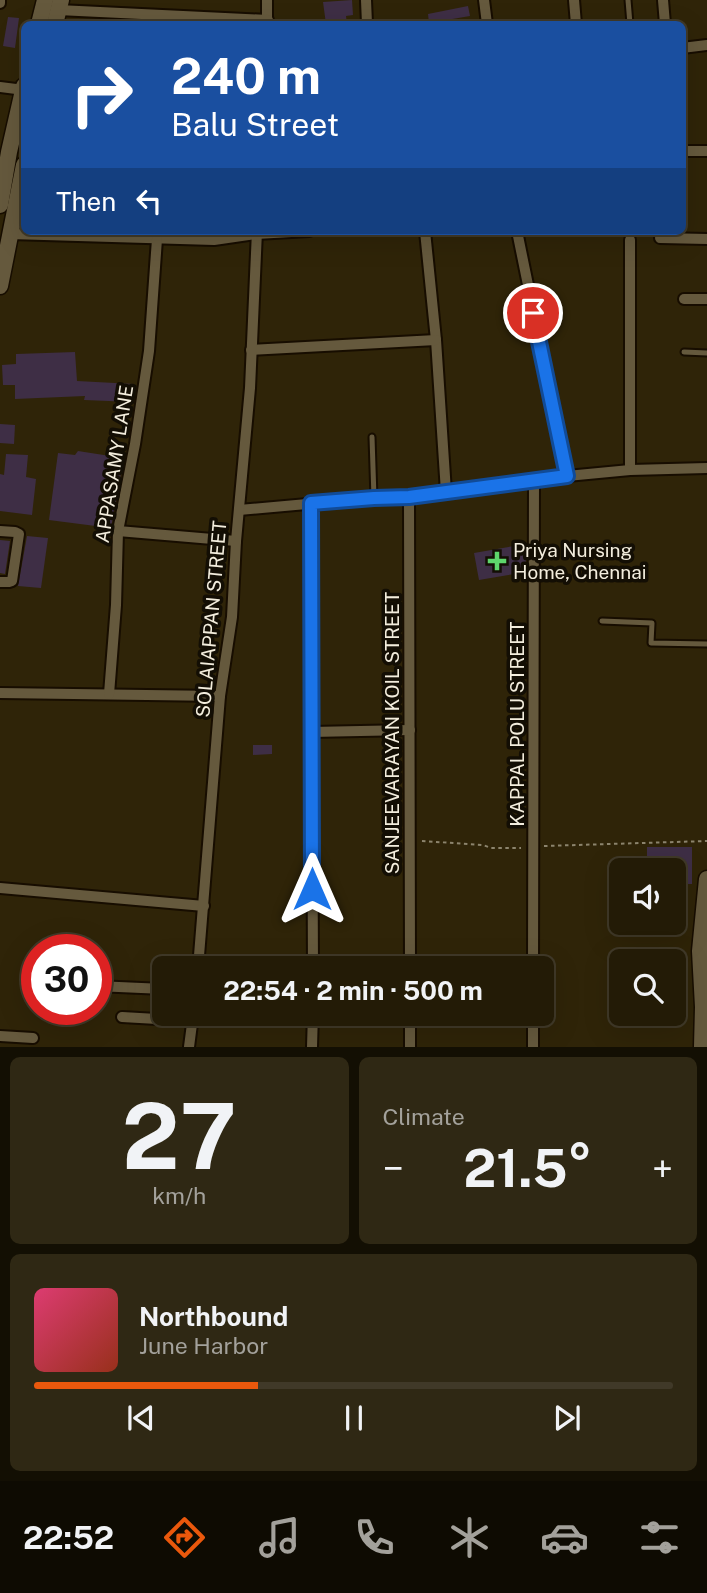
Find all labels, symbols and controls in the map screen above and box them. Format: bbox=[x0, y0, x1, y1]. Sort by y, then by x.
text: 240 m bbox=[171, 47, 321, 105]
icon: right bbox=[56, 49, 147, 140]
text: Balu Street bbox=[171, 106, 339, 143]
icon: left bbox=[130, 182, 168, 220]
text: Then bbox=[56, 186, 116, 217]
pin bbox=[503, 283, 563, 343]
icon: arrive bbox=[514, 294, 552, 332]
street label: APPASAMY LANE bbox=[91, 384, 137, 544]
street label: SOLAIAPPAN STREET bbox=[191, 520, 231, 718]
place label: Priya Nursing Home, Chennai bbox=[513, 539, 646, 583]
marker: Priya Nursing Home, Chennai bbox=[487, 551, 507, 571]
street label: SANJEEVARAYAN KOIL STREET bbox=[381, 592, 403, 874]
street label: KAPPAL POLU STREET bbox=[506, 621, 528, 827]
position arrow bbox=[275, 852, 349, 926]
map controls bbox=[609, 858, 686, 1026]
button: sound bbox=[609, 858, 686, 935]
speed limit sign: 30 bbox=[21, 934, 112, 1025]
button: search bbox=[609, 949, 686, 1026]
text: 22:54 · 2 min · 500 m bbox=[223, 975, 483, 1006]
text: 27 bbox=[122, 1083, 237, 1189]
text: Climate bbox=[383, 1103, 465, 1130]
text: 21.5° bbox=[463, 1138, 592, 1199]
text: − bbox=[383, 1146, 404, 1191]
text: + bbox=[652, 1146, 673, 1191]
text: km/h bbox=[152, 1182, 206, 1209]
text: Northbound bbox=[139, 1301, 288, 1332]
text: June Harbor bbox=[139, 1332, 268, 1359]
icon: previous bbox=[122, 1399, 160, 1437]
icon: pause bbox=[335, 1399, 373, 1437]
icon: next bbox=[548, 1399, 586, 1437]
icon: directions bbox=[160, 1513, 209, 1562]
icon: music bbox=[255, 1513, 304, 1562]
icon: phone bbox=[350, 1513, 399, 1562]
icon: climate bbox=[445, 1513, 494, 1562]
icon: car bbox=[540, 1513, 589, 1562]
icon: filters bbox=[635, 1513, 684, 1562]
text: 22:52 bbox=[23, 1519, 114, 1556]

